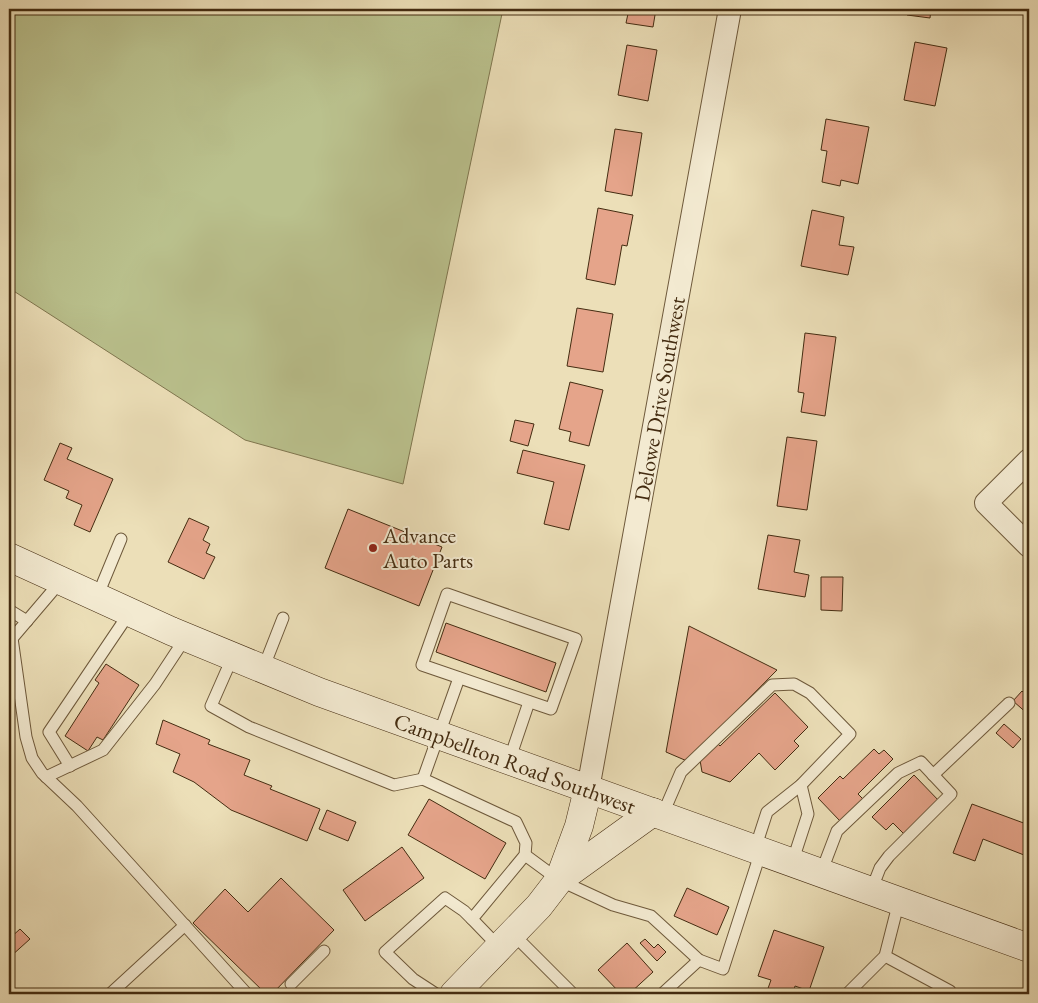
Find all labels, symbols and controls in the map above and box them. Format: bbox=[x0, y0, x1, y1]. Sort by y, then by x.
street label: Delowe Drive Southwest bbox=[627, 294, 692, 504]
place label: Advance Auto Parts bbox=[382, 521, 473, 575]
marker: Advance Auto Parts bbox=[367, 542, 379, 554]
street label: Campbellton Road Southwest bbox=[390, 706, 640, 821]

